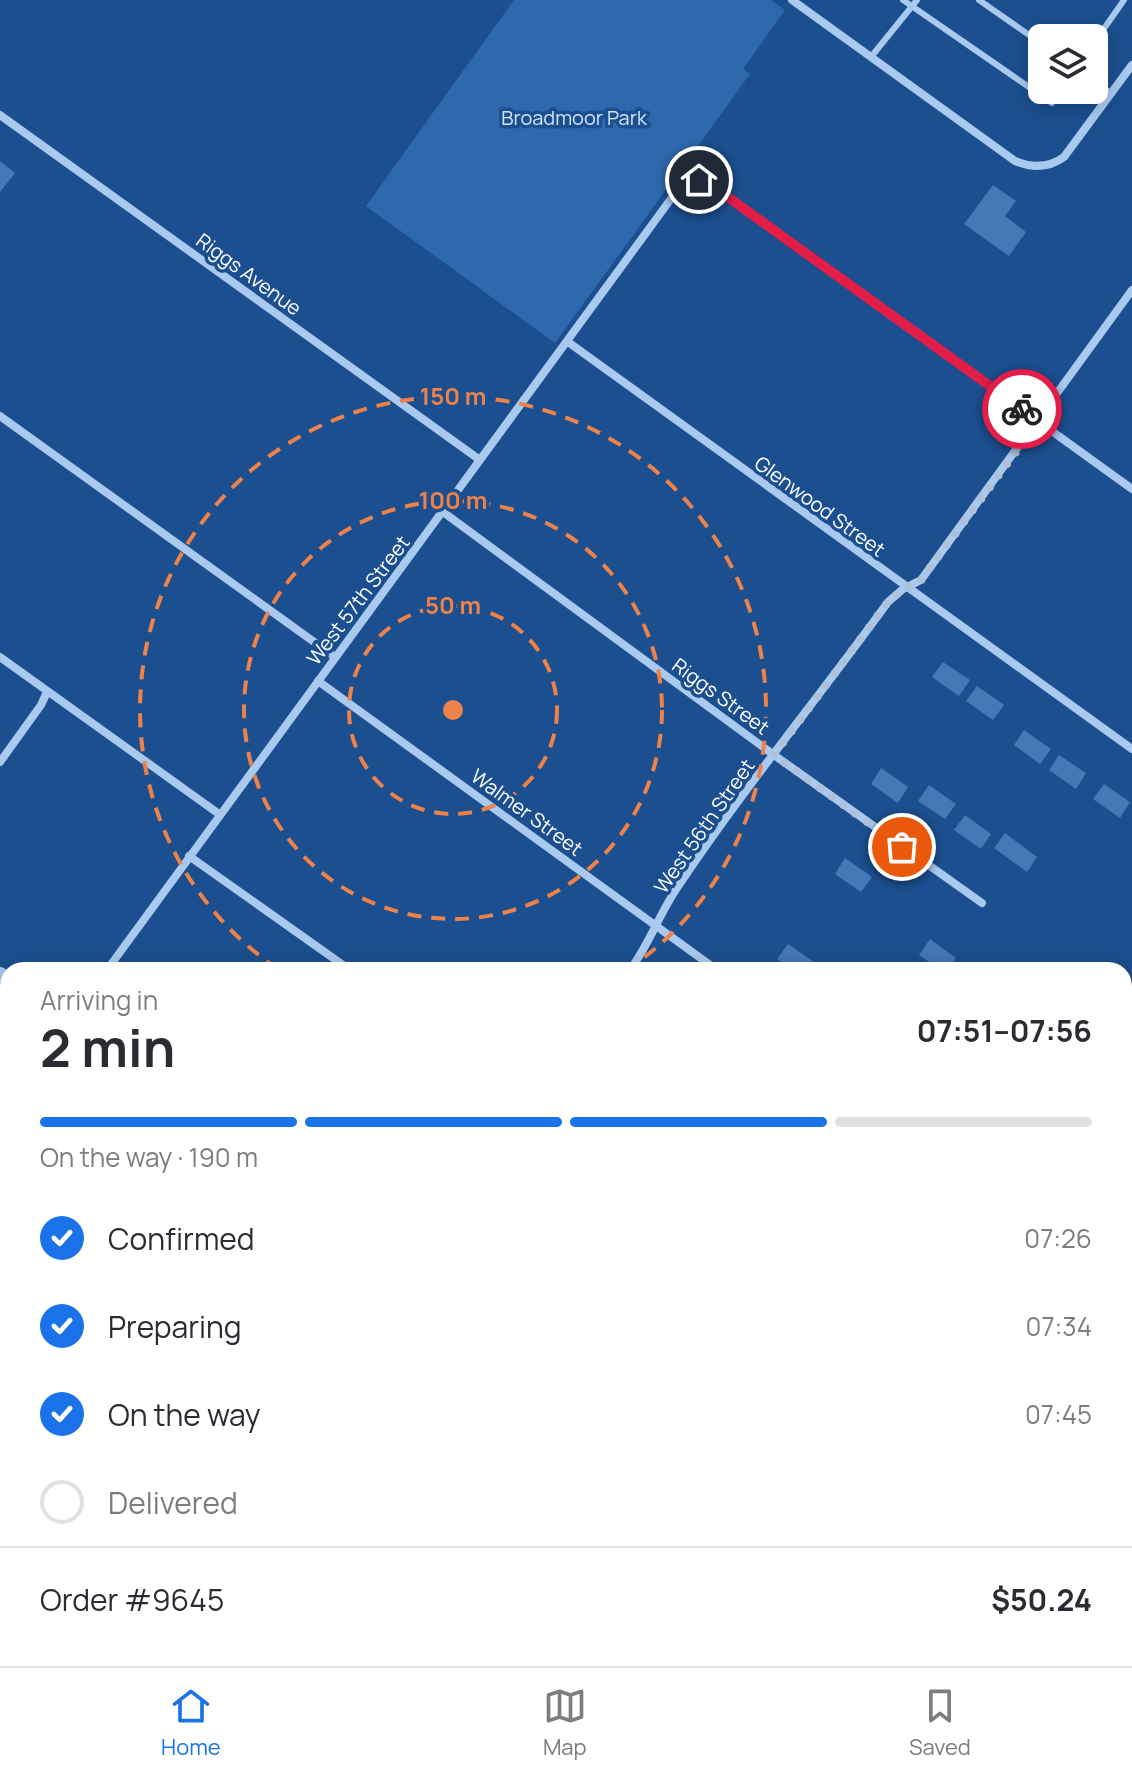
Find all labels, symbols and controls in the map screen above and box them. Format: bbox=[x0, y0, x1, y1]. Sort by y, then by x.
map controls bbox=[1028, 24, 1108, 104]
button: layers bbox=[1028, 24, 1108, 104]
park label: Broadmoor Park bbox=[501, 104, 648, 131]
pin bbox=[665, 146, 733, 214]
icon: home bbox=[677, 158, 721, 202]
street label: Riggs Avenue bbox=[191, 227, 307, 321]
courier bbox=[982, 369, 1062, 449]
text: 150 m bbox=[420, 379, 486, 412]
icon: bike bbox=[1000, 387, 1044, 431]
street label: Glenwood Street bbox=[749, 449, 891, 563]
text: 100 m bbox=[419, 483, 487, 516]
street label: West 57th Street bbox=[300, 530, 416, 670]
text: 50 m bbox=[425, 588, 481, 621]
street label: Riggs Street bbox=[667, 652, 775, 740]
centre of rings bbox=[439, 696, 467, 724]
street label: West 56th Street bbox=[648, 753, 760, 899]
street label: Walmer Street bbox=[466, 762, 588, 862]
pin bbox=[868, 813, 936, 881]
icon: bag bbox=[880, 825, 924, 869]
text: Arriving in bbox=[40, 982, 158, 1018]
text: 07:51–07:56 bbox=[917, 1010, 1092, 1051]
text: 2 min bbox=[40, 1012, 175, 1083]
text: On the way · 190 m bbox=[40, 1139, 258, 1175]
icon: check bbox=[40, 1216, 84, 1260]
text: Confirmed bbox=[108, 1218, 255, 1259]
text: 07:26 bbox=[1024, 1220, 1092, 1256]
icon: check bbox=[40, 1304, 84, 1348]
text: Preparing bbox=[108, 1306, 242, 1347]
text: 07:34 bbox=[1026, 1308, 1092, 1344]
icon: check bbox=[40, 1392, 84, 1436]
text: On the way bbox=[108, 1394, 261, 1435]
text: 07:45 bbox=[1025, 1396, 1092, 1432]
text: Delivered bbox=[108, 1482, 238, 1523]
text: Order #9645 bbox=[40, 1579, 224, 1620]
text: $50.24 bbox=[991, 1579, 1092, 1620]
tab: Home bbox=[161, 1684, 221, 1762]
tab: Map bbox=[543, 1684, 587, 1762]
tab: Saved bbox=[909, 1684, 971, 1762]

